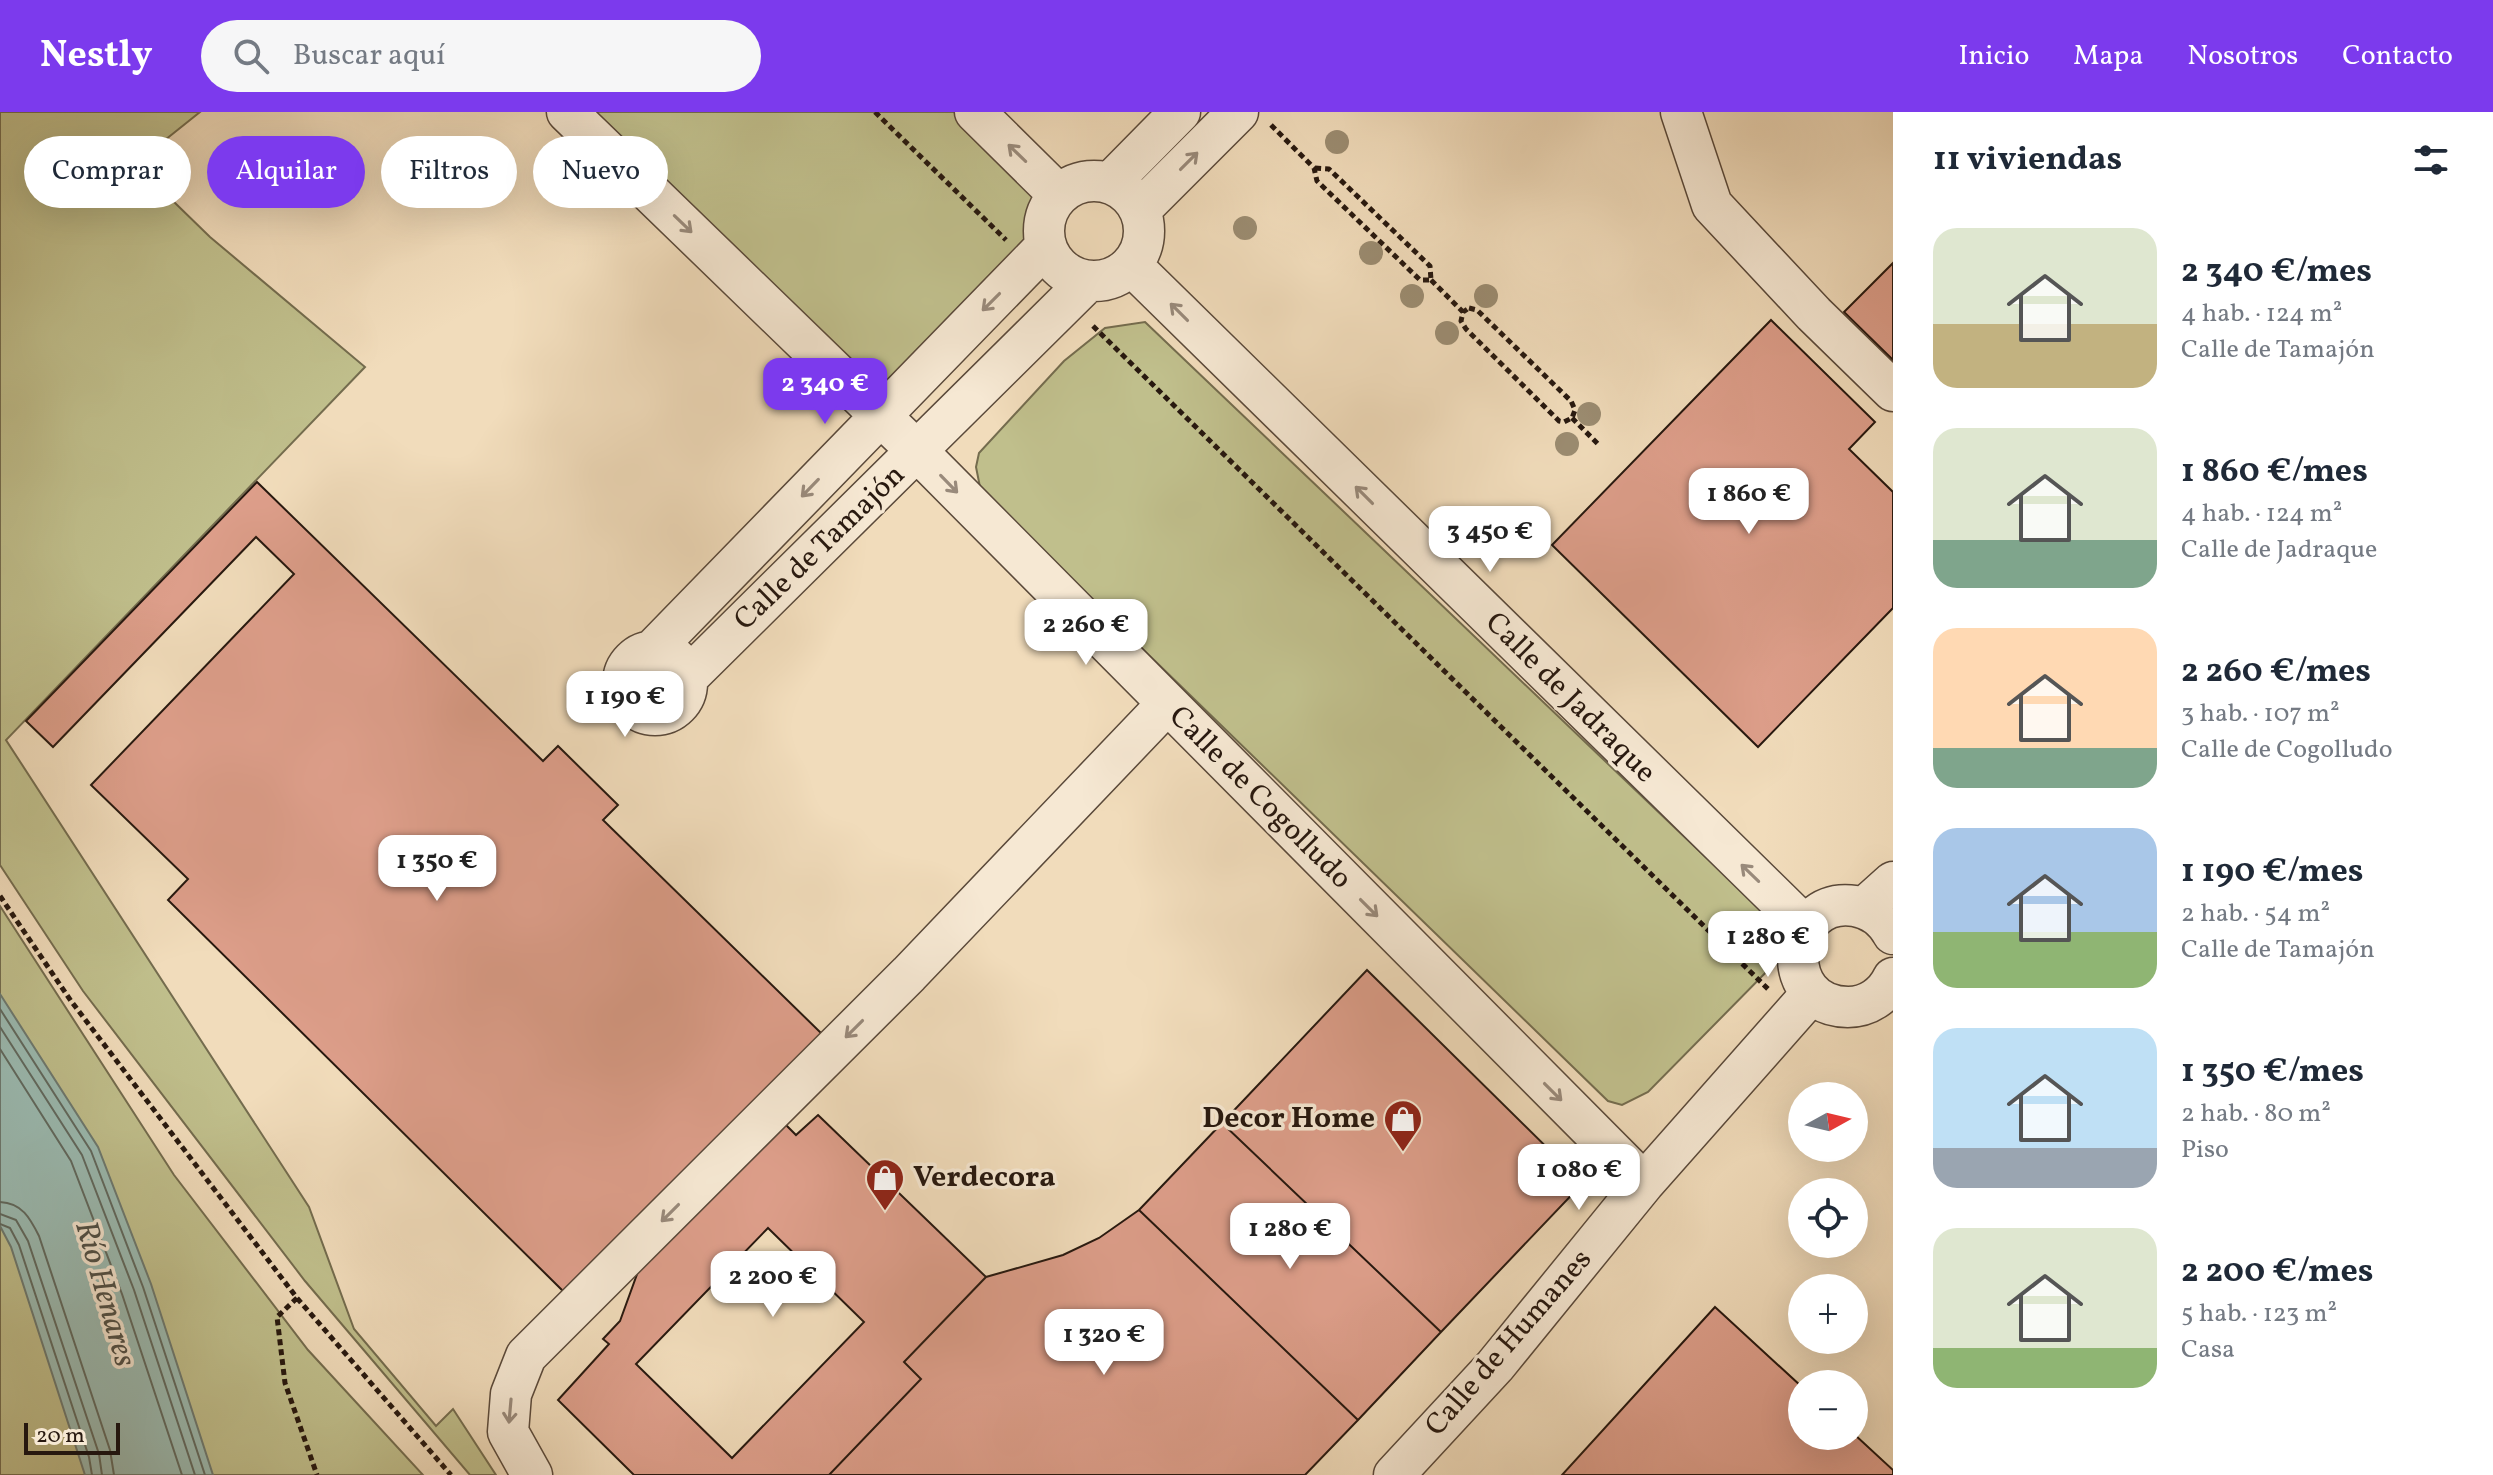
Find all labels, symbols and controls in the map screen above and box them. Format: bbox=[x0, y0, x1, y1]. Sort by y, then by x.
search box bbox=[201, 20, 761, 92]
text: Nestly bbox=[40, 30, 153, 83]
icon: search bbox=[229, 34, 273, 78]
text: Buscar aquí bbox=[293, 35, 445, 77]
text: Inicio bbox=[1958, 37, 2029, 76]
text: Mapa bbox=[2073, 37, 2143, 76]
text: Nosotros bbox=[2187, 37, 2298, 76]
text: Contacto bbox=[2342, 37, 2453, 76]
chip: Comprar bbox=[24, 136, 191, 208]
chip: Alquilar bbox=[207, 136, 365, 208]
chip: Filtros bbox=[381, 136, 517, 208]
chip: Nuevo bbox=[533, 136, 668, 208]
text: 11 viviendas bbox=[1933, 137, 2122, 184]
icon: filters bbox=[2409, 138, 2453, 182]
one-way arrow bbox=[1007, 144, 1027, 163]
one-way arrow bbox=[1179, 152, 1198, 171]
one-way arrow bbox=[673, 215, 693, 234]
text: 2 340 €/mes bbox=[2181, 249, 2372, 296]
icon: home bbox=[1997, 260, 2093, 356]
one-way arrow bbox=[982, 292, 1001, 312]
text: 4 hab. · 124 m² bbox=[2181, 296, 2342, 332]
one-way arrow bbox=[1170, 303, 1189, 322]
text: Calle de Tamajón bbox=[2181, 332, 2375, 368]
pin: 2 340 € bbox=[751, 358, 899, 426]
text: 2 340 € bbox=[781, 366, 869, 402]
text: 1 860 €/mes bbox=[2181, 449, 2368, 496]
street label: Calle de Tamajón bbox=[725, 455, 915, 641]
icon: home bbox=[1997, 460, 2093, 556]
pin: 1 860 € bbox=[1675, 468, 1823, 536]
one-way arrow bbox=[940, 474, 959, 494]
text: 1 860 € bbox=[1707, 476, 1791, 512]
one-way arrow bbox=[800, 478, 819, 498]
one-way arrow bbox=[1354, 485, 1374, 504]
text: 4 hab. · 124 m² bbox=[2181, 496, 2342, 532]
pin: 3 450 € bbox=[1416, 506, 1564, 574]
text: 3 450 € bbox=[1447, 514, 1533, 550]
text: Calle de Jadraque bbox=[2181, 532, 2377, 568]
pin: 2 260 € bbox=[1012, 599, 1160, 667]
street label: Calle de Jadraque bbox=[1475, 603, 1665, 793]
text: 2 260 € bbox=[1043, 607, 1129, 643]
text: 2 260 €/mes bbox=[2181, 649, 2371, 696]
icon: home bbox=[1997, 660, 2093, 756]
pin: 1 190 € bbox=[551, 671, 699, 739]
text: 1 190 € bbox=[584, 679, 666, 715]
text: 3 hab. · 107 m² bbox=[2181, 696, 2340, 732]
street label: Calle de Cogolludo bbox=[1159, 697, 1361, 899]
text: Calle de Cogolludo bbox=[2181, 732, 2393, 768]
pin: 1 350 € bbox=[363, 835, 511, 903]
text: 1 350 € bbox=[396, 843, 478, 879]
text: 1 190 €/mes bbox=[2181, 849, 2363, 896]
icon: home bbox=[1997, 860, 2093, 956]
one-way arrow bbox=[1740, 864, 1760, 882]
text: 2 hab. · 54 m² bbox=[2181, 896, 2330, 932]
one-way arrow bbox=[1359, 898, 1378, 917]
pin: 1 280 € bbox=[1694, 911, 1842, 979]
text: 1 280 € bbox=[1726, 919, 1810, 955]
text: Calle de Tamajón bbox=[2181, 932, 2375, 968]
one-way arrow bbox=[845, 1019, 864, 1038]
text: 1 350 €/mes bbox=[2181, 1049, 2364, 1096]
icon: home bbox=[1997, 1060, 2093, 1156]
one-way arrow bbox=[1543, 1082, 1562, 1102]
north arrow bbox=[1788, 1082, 1868, 1162]
map controls bbox=[1788, 1082, 1868, 1450]
text: 2 hab. · 80 m² bbox=[2181, 1096, 2331, 1132]
place label: Decor Home bbox=[1202, 1098, 1375, 1140]
shop icon: Decor Home bbox=[1382, 1098, 1424, 1153]
text: Piso bbox=[2181, 1132, 2229, 1168]
pin: 1 080 € bbox=[1505, 1144, 1653, 1212]
text: 1 080 € bbox=[1536, 1152, 1622, 1188]
shop icon: Verdecora bbox=[864, 1157, 906, 1212]
place label: Verdecora bbox=[913, 1157, 1056, 1199]
button: locate bbox=[1788, 1178, 1868, 1258]
one-way arrow bbox=[661, 1203, 680, 1222]
pin: 1 280 € bbox=[1216, 1203, 1364, 1271]
text: 1 280 € bbox=[1248, 1211, 1332, 1247]
water label: Río Henares bbox=[62, 1216, 146, 1372]
street label: Calle de Humanes bbox=[1416, 1240, 1602, 1446]
text: 2 200 €/mes bbox=[2181, 1249, 2374, 1296]
pin: 2 200 € bbox=[699, 1251, 847, 1319]
text: 2 200 € bbox=[729, 1259, 817, 1295]
icon: home bbox=[1997, 1260, 2093, 1356]
button: + bbox=[1788, 1274, 1868, 1354]
text: 5 hab. · 123 m² bbox=[2181, 1296, 2337, 1332]
pin: 1 320 € bbox=[1030, 1309, 1178, 1377]
text: 1 320 € bbox=[1063, 1317, 1145, 1353]
text: Casa bbox=[2181, 1332, 2235, 1368]
button: − bbox=[1788, 1370, 1868, 1450]
one-way arrow bbox=[502, 1397, 517, 1424]
scale bar bbox=[24, 1419, 120, 1455]
text: 20 m bbox=[36, 1421, 85, 1452]

